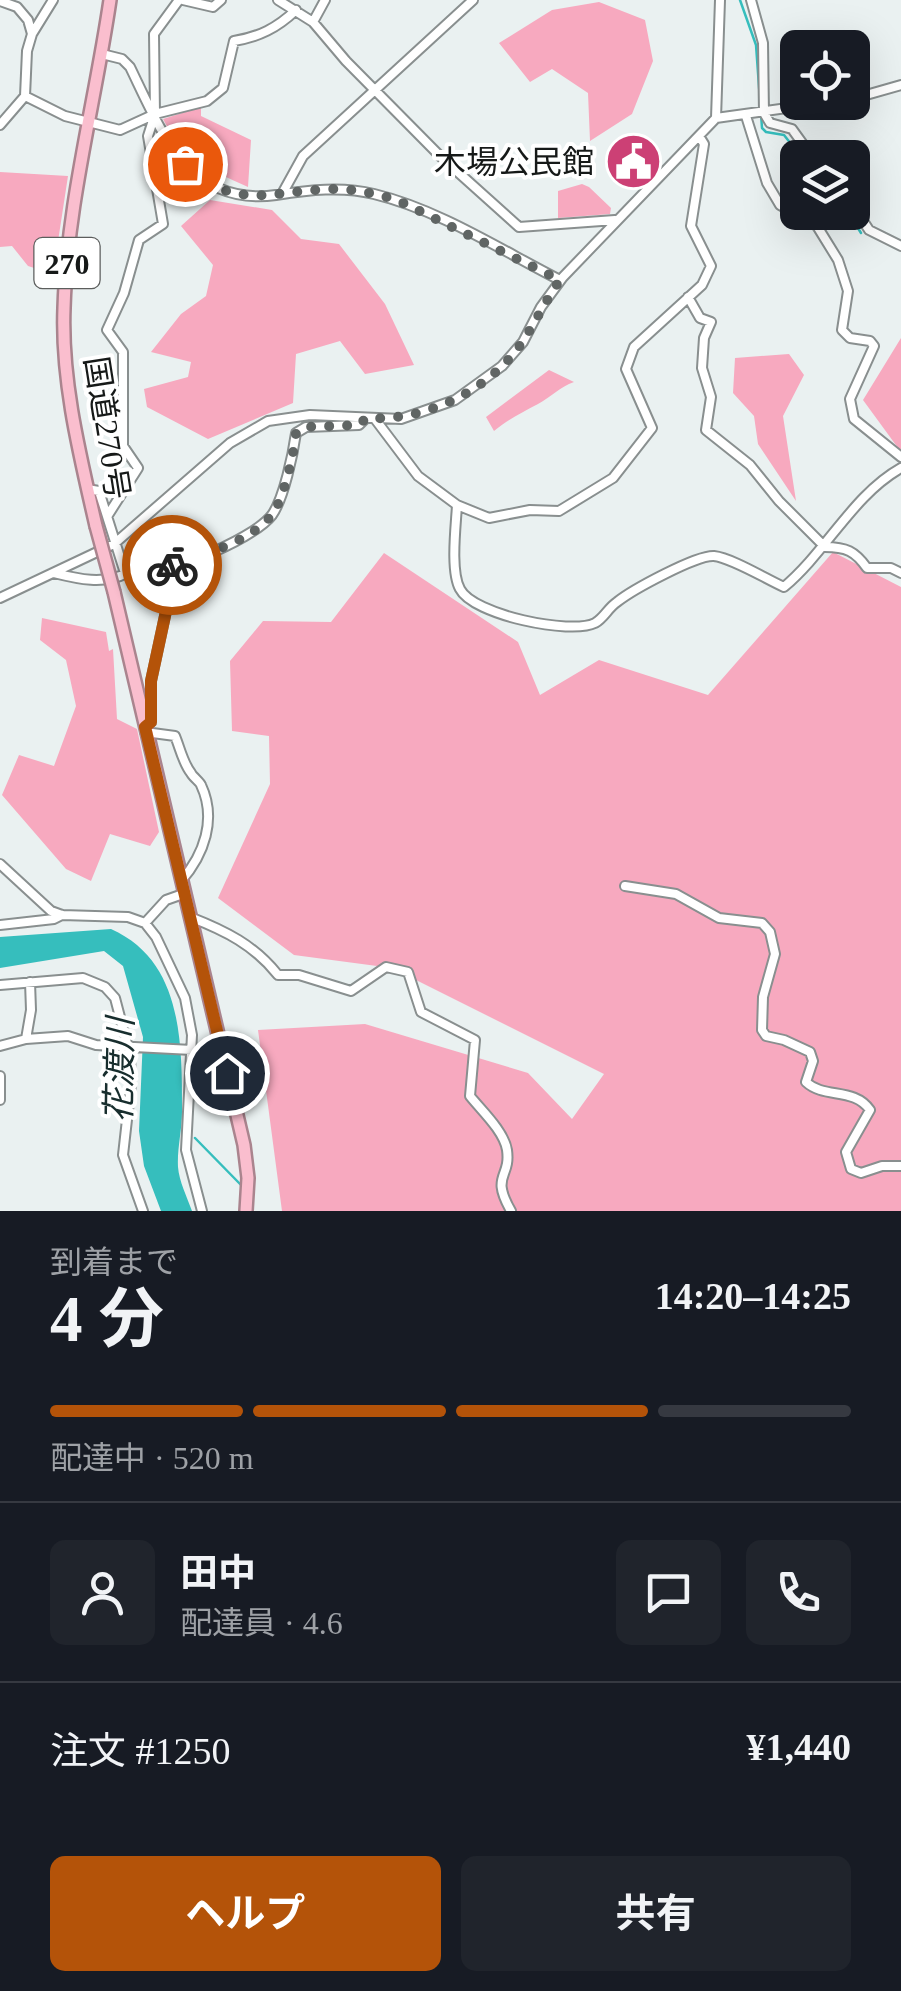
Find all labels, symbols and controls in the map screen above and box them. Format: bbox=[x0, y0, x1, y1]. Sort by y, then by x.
map controls bbox=[780, 30, 870, 230]
button: locate bbox=[780, 30, 870, 120]
pin bbox=[143, 122, 228, 207]
public building icon: 木場公民館 bbox=[603, 132, 663, 192]
icon: bag bbox=[158, 137, 213, 192]
button: layers bbox=[780, 140, 870, 230]
place label: 木場公民館 bbox=[434, 144, 594, 180]
road number: 270 bbox=[34, 238, 100, 288]
street label: 国道270号 bbox=[78, 354, 136, 502]
courier bbox=[122, 515, 222, 615]
icon: bike bbox=[145, 538, 200, 593]
water label: 花渡川 bbox=[100, 1013, 140, 1123]
pin bbox=[185, 1031, 270, 1116]
icon: home bbox=[200, 1046, 255, 1101]
text: 到着まで bbox=[50, 1244, 178, 1280]
text: 14:20–14:25 bbox=[655, 1275, 851, 1317]
text: 4 分 bbox=[50, 1283, 164, 1355]
text: 配達中 · 520 m bbox=[50, 1440, 254, 1476]
button: person bbox=[50, 1540, 155, 1645]
button: chat bbox=[616, 1540, 721, 1645]
button: phone bbox=[746, 1540, 851, 1645]
text: 田中 bbox=[180, 1552, 256, 1594]
text: 配達員 · 4.6 bbox=[180, 1605, 343, 1641]
text: ¥1,440 bbox=[747, 1726, 851, 1768]
text: 注文 #1250 bbox=[50, 1730, 231, 1772]
button: ヘルプ bbox=[50, 1856, 441, 1971]
button: 共有 bbox=[461, 1856, 851, 1971]

